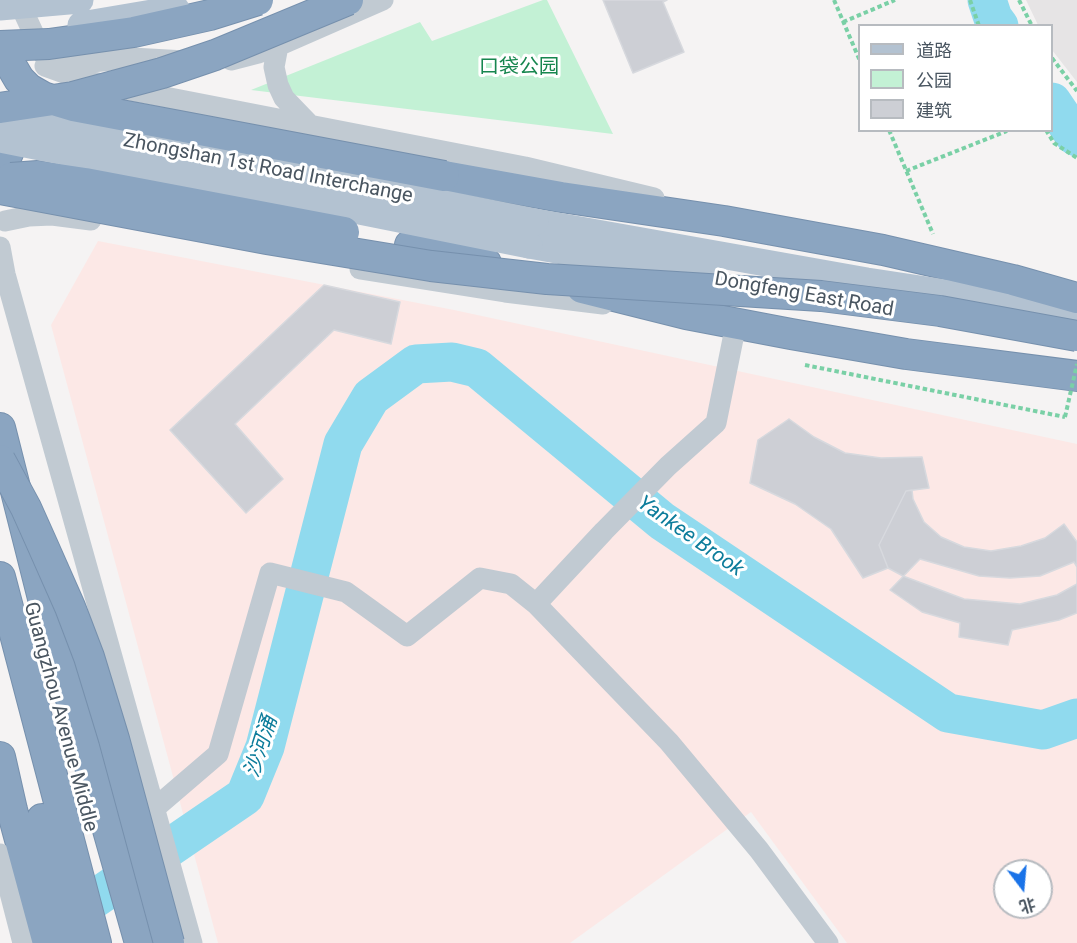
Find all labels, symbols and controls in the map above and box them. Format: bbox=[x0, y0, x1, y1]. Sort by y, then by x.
legend bbox=[858, 24, 1053, 132]
text: 道路 bbox=[916, 40, 952, 61]
park label: 口袋公园 bbox=[479, 56, 559, 80]
text: 公园 bbox=[916, 70, 952, 91]
text: 建筑 bbox=[916, 100, 952, 121]
street label: Zhongshan 1st Road Interchange bbox=[121, 129, 415, 209]
street label: Dongfeng East Road bbox=[713, 267, 895, 323]
water label: Yankee Brook bbox=[632, 491, 748, 583]
street label: Guangzhou Avenue Middle bbox=[18, 600, 102, 834]
water label: 沙河涌 bbox=[240, 713, 284, 781]
north arrow bbox=[993, 859, 1053, 919]
text: 北 bbox=[1017, 894, 1038, 916]

